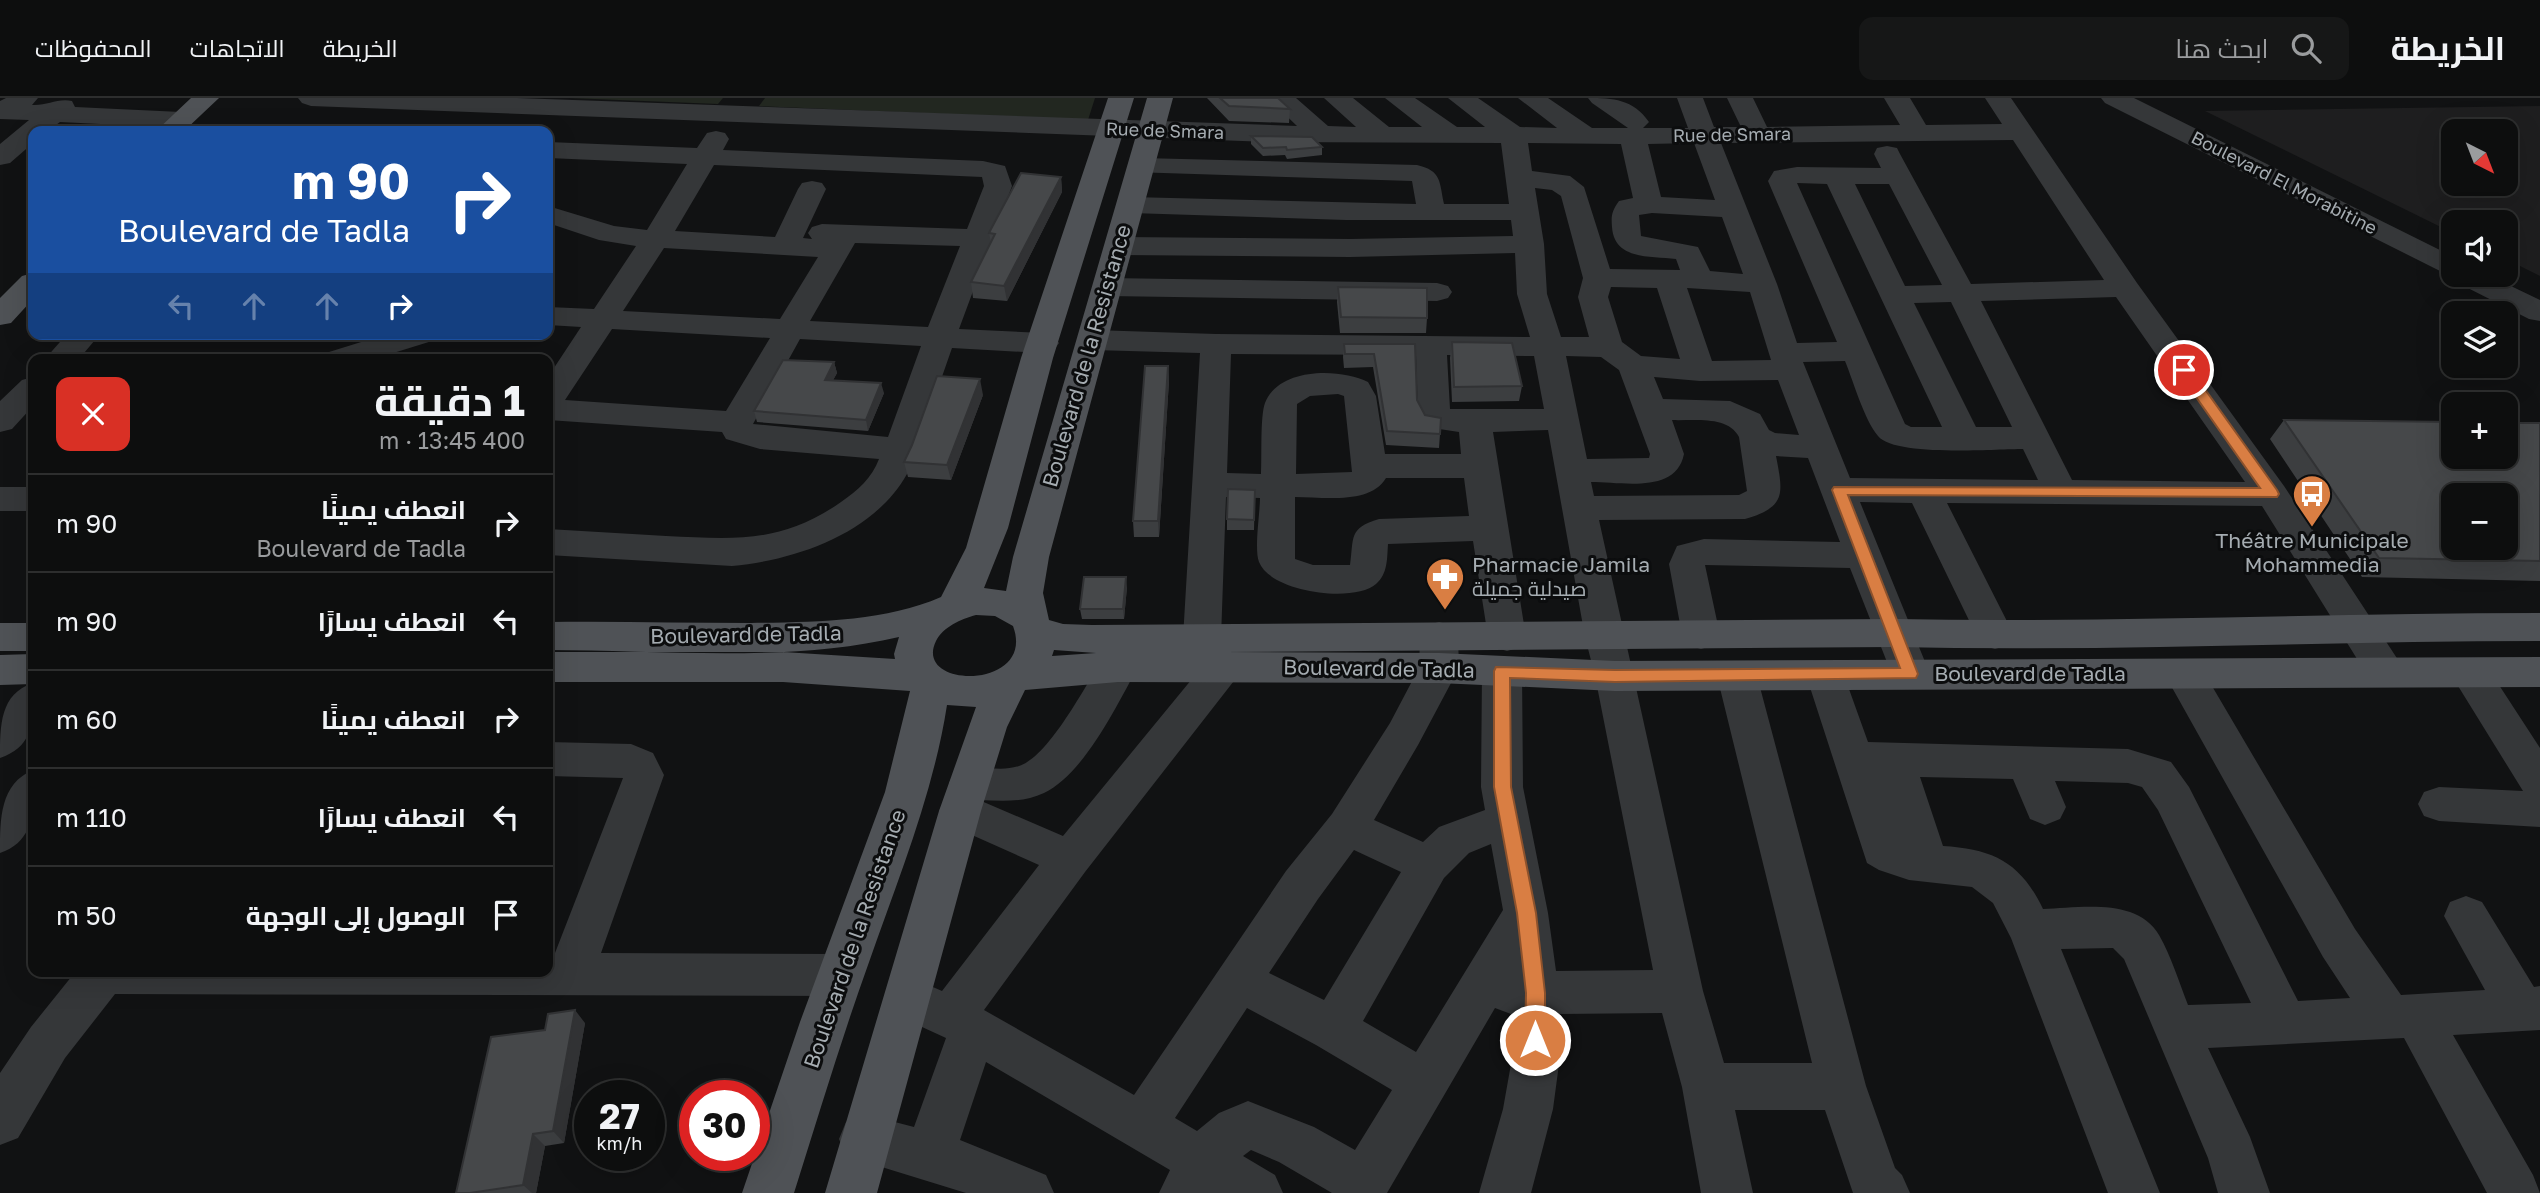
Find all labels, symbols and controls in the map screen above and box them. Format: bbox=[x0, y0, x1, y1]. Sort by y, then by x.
search box bbox=[1859, 17, 2349, 80]
text: الخريطة bbox=[2391, 28, 2505, 67]
icon: search bbox=[2287, 29, 2325, 67]
text: المحفوظات bbox=[35, 33, 152, 62]
text: الاتجاهات bbox=[190, 33, 285, 62]
text: الخريطة bbox=[323, 33, 398, 62]
text: ابحث هنا bbox=[2175, 33, 2269, 64]
street label: Rue de Smara bbox=[1106, 117, 1225, 143]
north arrow bbox=[2441, 119, 2518, 196]
map controls bbox=[2441, 119, 2518, 560]
street label: Rue de Smara bbox=[1673, 122, 1791, 146]
street label: Boulevard El Morabitine bbox=[2188, 126, 2381, 239]
text: 90 m bbox=[292, 151, 410, 210]
icon: right bbox=[434, 154, 525, 245]
button: sound bbox=[2441, 210, 2518, 287]
text: Boulevard de Tadla bbox=[118, 211, 410, 249]
street label: Boulevard de la Resistance bbox=[1036, 221, 1136, 490]
icon: left bbox=[162, 287, 200, 325]
icon: ahead bbox=[235, 287, 273, 325]
icon: ahead bbox=[308, 287, 346, 325]
icon: right bbox=[381, 287, 419, 325]
button: layers bbox=[2441, 301, 2518, 378]
pin bbox=[2154, 340, 2214, 400]
icon: arrive bbox=[2165, 351, 2203, 389]
text: 1 دقيقة bbox=[374, 375, 525, 425]
button: close bbox=[56, 377, 130, 451]
button: + bbox=[2441, 392, 2518, 469]
text: 400 m · 13:45 bbox=[379, 426, 525, 454]
bus stop icon: Théâtre Municipale Mohammedia bbox=[2291, 473, 2333, 528]
button: − bbox=[2441, 483, 2518, 560]
text: انعطف يمينًا bbox=[321, 494, 466, 525]
icon: right bbox=[487, 504, 525, 542]
text: 90 m bbox=[56, 508, 117, 539]
place label: Théâtre Municipale Mohammedia bbox=[2215, 527, 2409, 577]
text: Boulevard de Tadla bbox=[256, 534, 466, 562]
place label: Pharmacie Jamila صيدلية جميلة bbox=[1472, 551, 1650, 601]
pharmacy icon: Pharmacie Jamila صيدلية جميلة bbox=[1424, 556, 1466, 611]
icon: left bbox=[487, 602, 525, 640]
text: 90 m bbox=[56, 606, 117, 637]
text: انعطف يسارًا bbox=[318, 606, 466, 637]
street label: Boulevard de Tadla bbox=[650, 619, 842, 649]
street label: Boulevard de Tadla bbox=[1283, 653, 1475, 683]
street label: Boulevard de Tadla bbox=[1934, 660, 2126, 686]
icon: right bbox=[487, 700, 525, 738]
text: 60 m bbox=[56, 704, 117, 735]
text: انعطف يمينًا bbox=[321, 704, 466, 735]
icon: left bbox=[487, 798, 525, 836]
text: 110 m bbox=[56, 802, 127, 833]
text: انعطف يسارًا bbox=[318, 802, 466, 833]
street label: Boulevard de la Resistance bbox=[797, 806, 911, 1071]
icon: arrive bbox=[487, 896, 525, 934]
text: 50 m bbox=[56, 900, 117, 931]
text: الوصول إلى الوجهة bbox=[246, 900, 466, 931]
position arrow bbox=[1498, 1003, 1572, 1077]
speed limit sign: 30 bbox=[679, 1080, 770, 1171]
text: 27 bbox=[599, 1095, 640, 1137]
text: km/h bbox=[597, 1132, 642, 1154]

